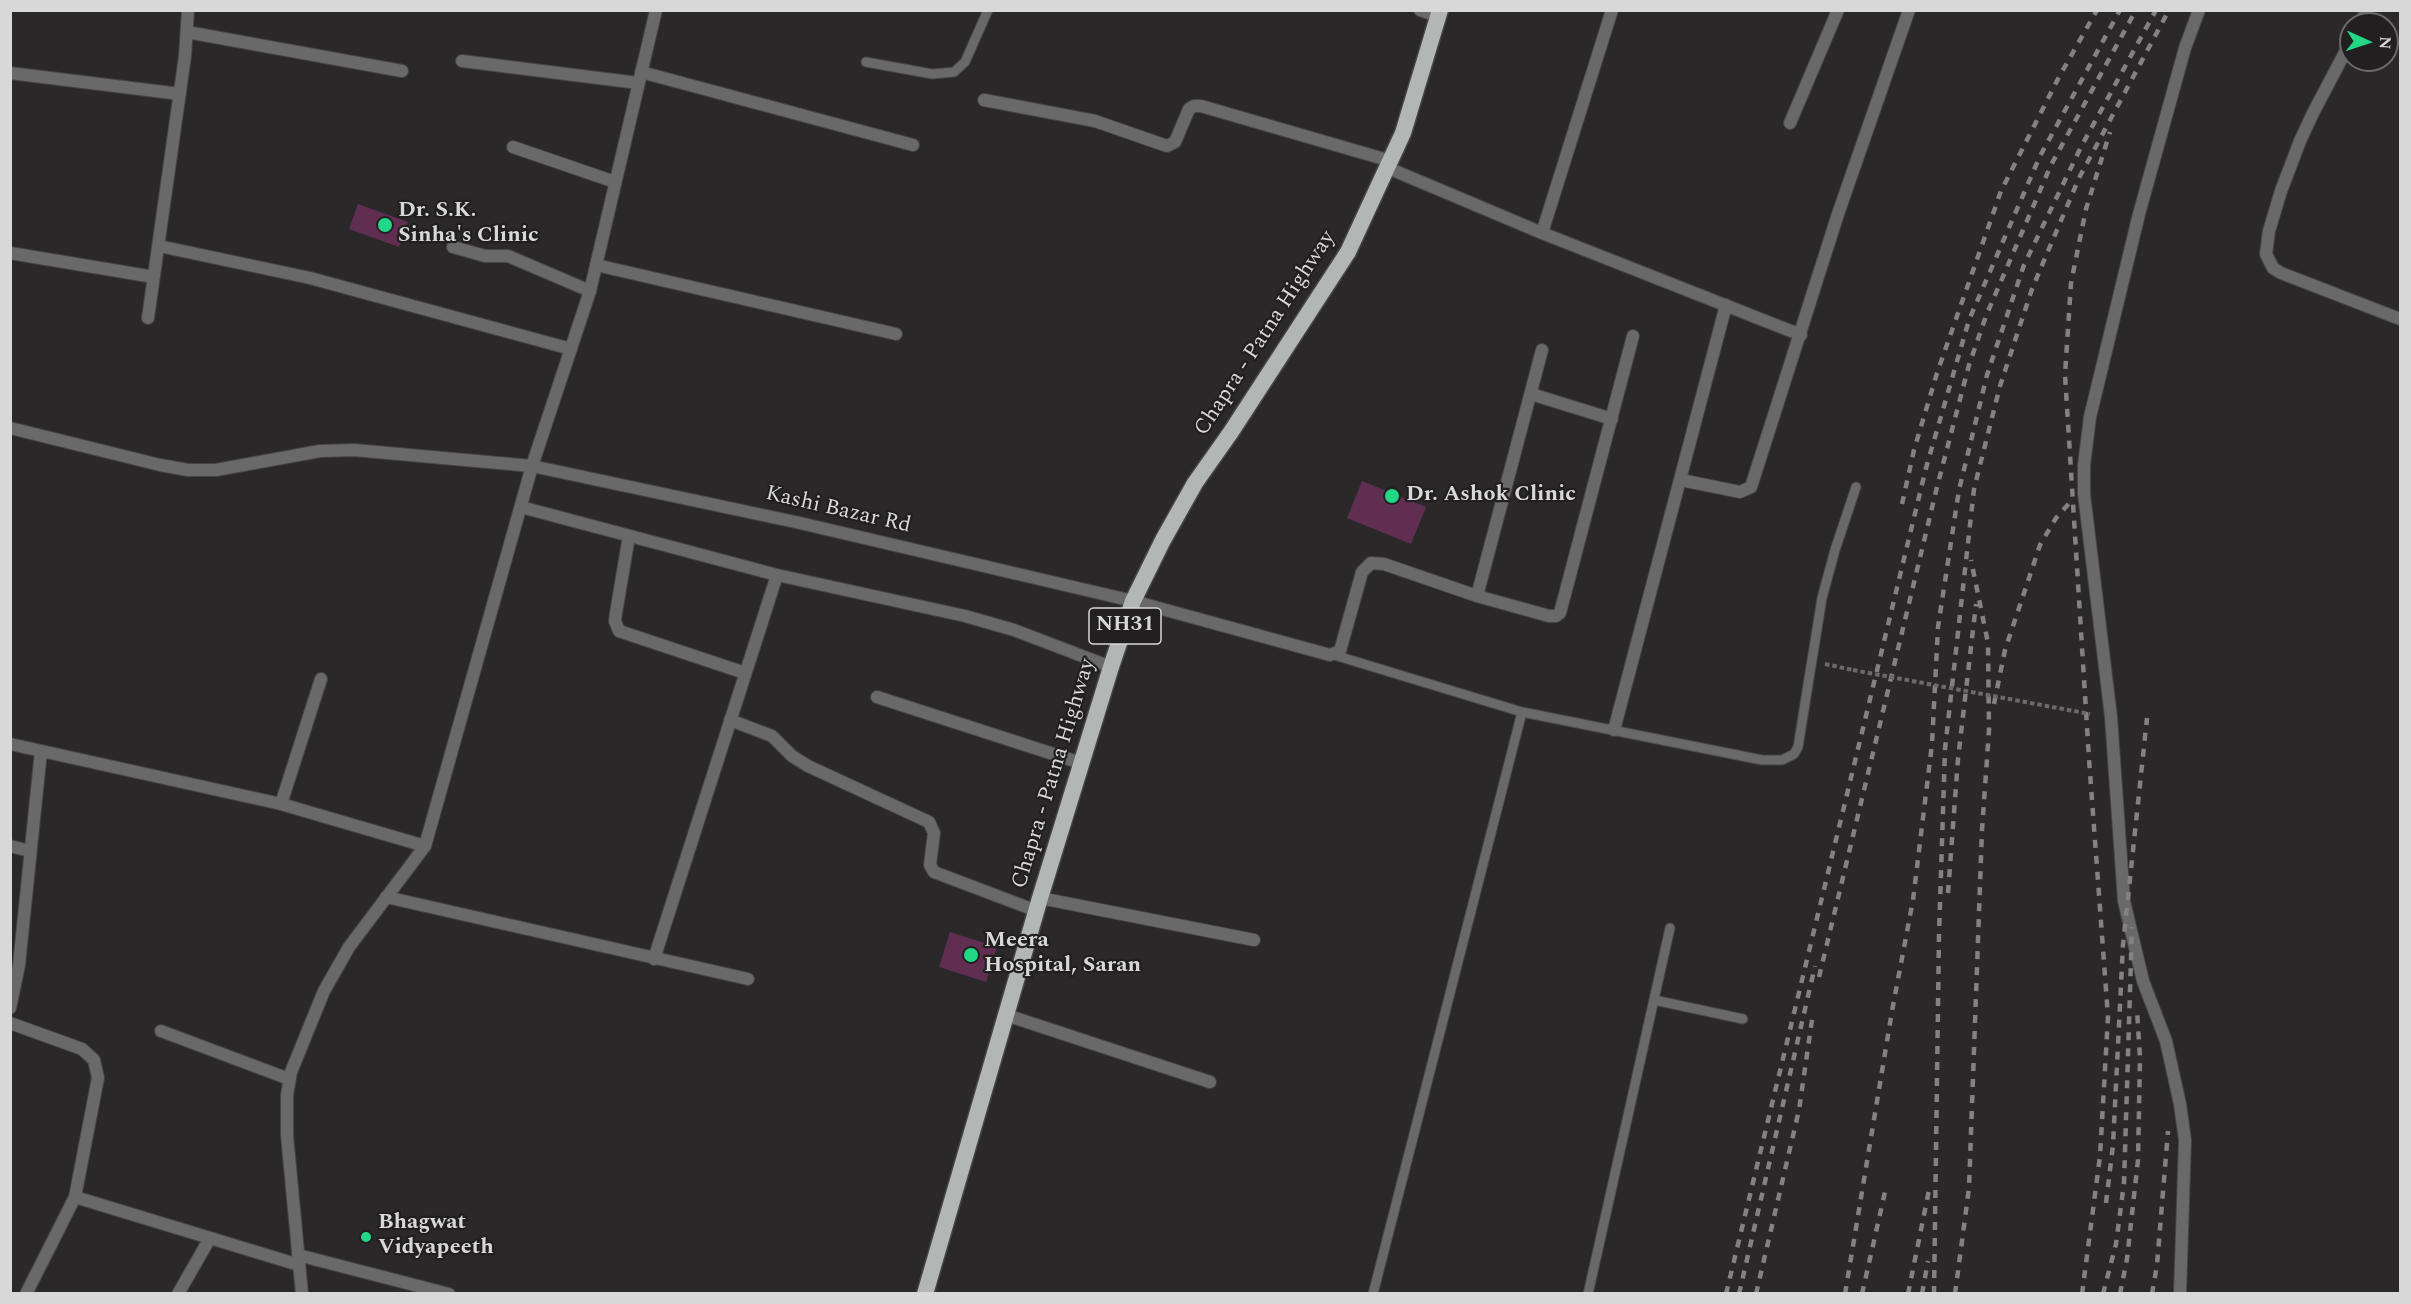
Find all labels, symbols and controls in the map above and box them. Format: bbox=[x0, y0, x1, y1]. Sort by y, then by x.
north arrow bbox=[2339, 12, 2399, 72]
text: N bbox=[2373, 36, 2397, 50]
place label: Dr. S.K. Sinha's Clinic bbox=[398, 199, 539, 250]
marker: Dr. S.K. Sinha's Clinic bbox=[376, 216, 394, 234]
street label: Chapra - Patna Highway bbox=[1190, 227, 1342, 441]
street label: Kashi Bazar Rd bbox=[763, 481, 913, 541]
place label: Dr. Ashok Clinic bbox=[1406, 483, 1576, 509]
marker: Dr. Ashok Clinic bbox=[1383, 487, 1401, 505]
road number: NH31 bbox=[1089, 608, 1161, 644]
street label: Chapra - Patna Highway bbox=[1007, 656, 1103, 892]
place label: Meera Hospital, Saran bbox=[984, 929, 1141, 980]
marker: Meera Hospital, Saran bbox=[962, 946, 980, 964]
place label: Bhagwat Vidyapeeth bbox=[378, 1211, 494, 1262]
marker: Bhagwat Vidyapeeth bbox=[359, 1230, 373, 1244]

